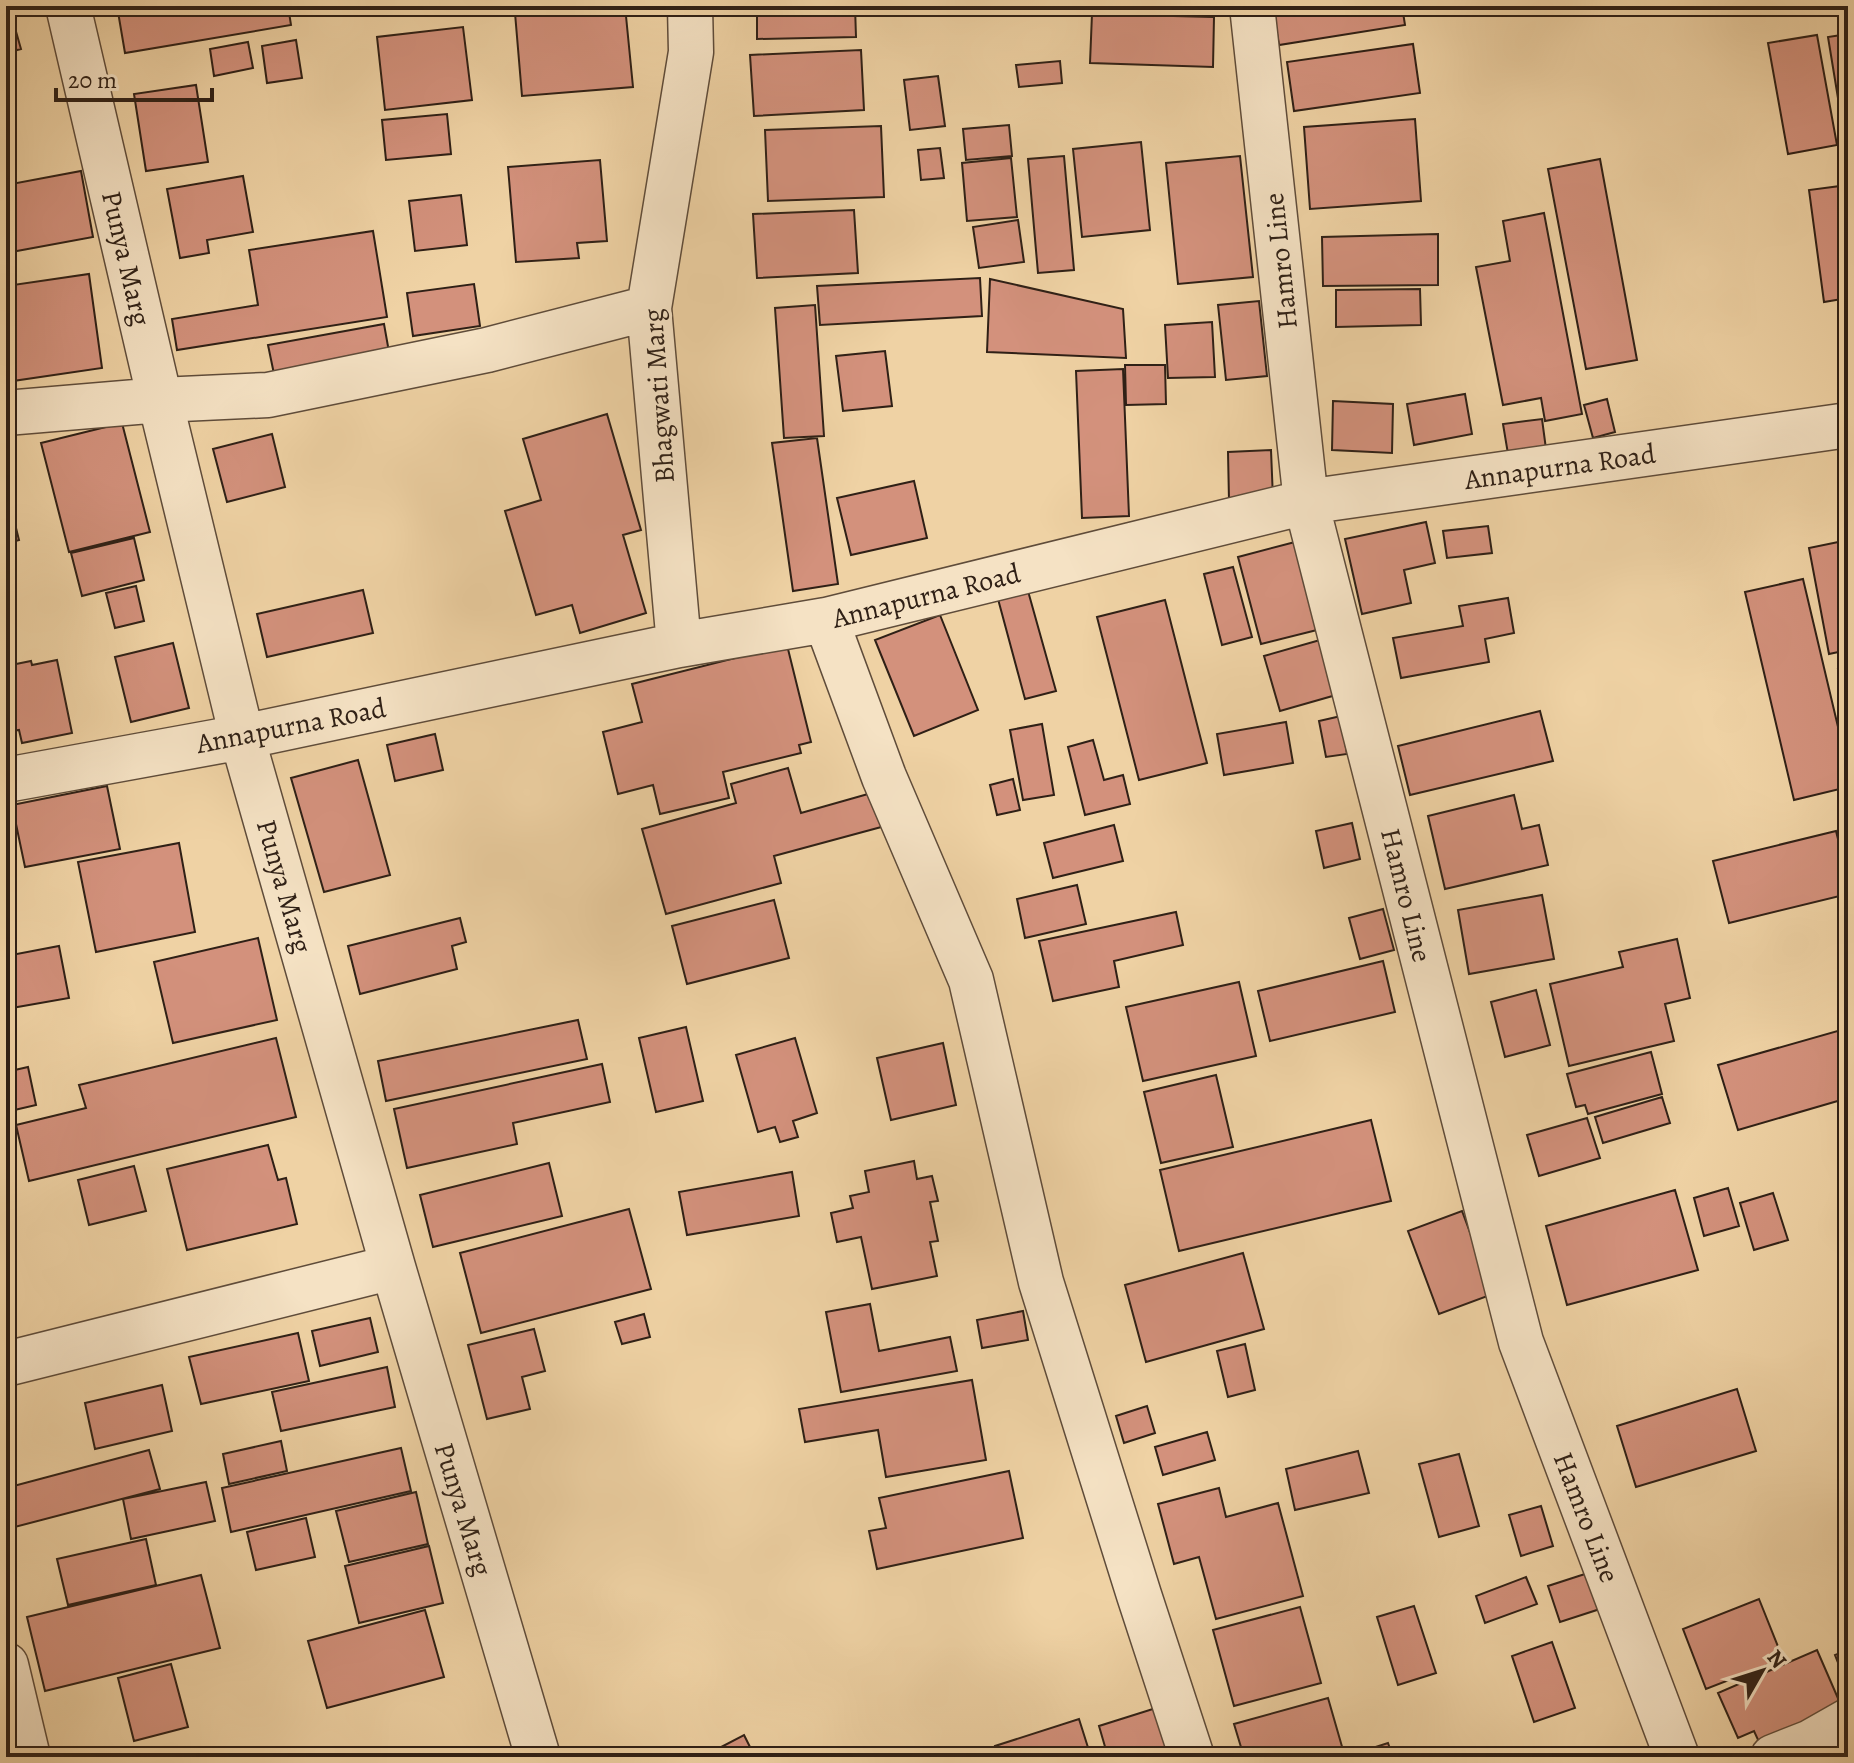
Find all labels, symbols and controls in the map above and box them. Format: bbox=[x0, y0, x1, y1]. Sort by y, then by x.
scale bar bbox=[56, 52, 212, 102]
text: 20 m bbox=[68, 64, 117, 96]
street label: Punya Marg bbox=[92, 187, 160, 329]
street label: Hamro Line bbox=[1255, 191, 1307, 331]
street label: Bhagwati Marg bbox=[634, 307, 684, 485]
street label: Annapurna Road bbox=[1461, 435, 1659, 499]
street label: Annapurna Road bbox=[827, 554, 1025, 638]
street label: Annapurna Road bbox=[192, 689, 390, 763]
street label: Punya Marg bbox=[247, 815, 321, 957]
street label: Hamro Line bbox=[1371, 824, 1441, 966]
street label: Punya Marg bbox=[425, 1438, 501, 1580]
street label: Hamro Line bbox=[1544, 1447, 1628, 1588]
north arrow bbox=[1722, 1631, 1802, 1711]
text: N bbox=[1760, 1643, 1793, 1675]

